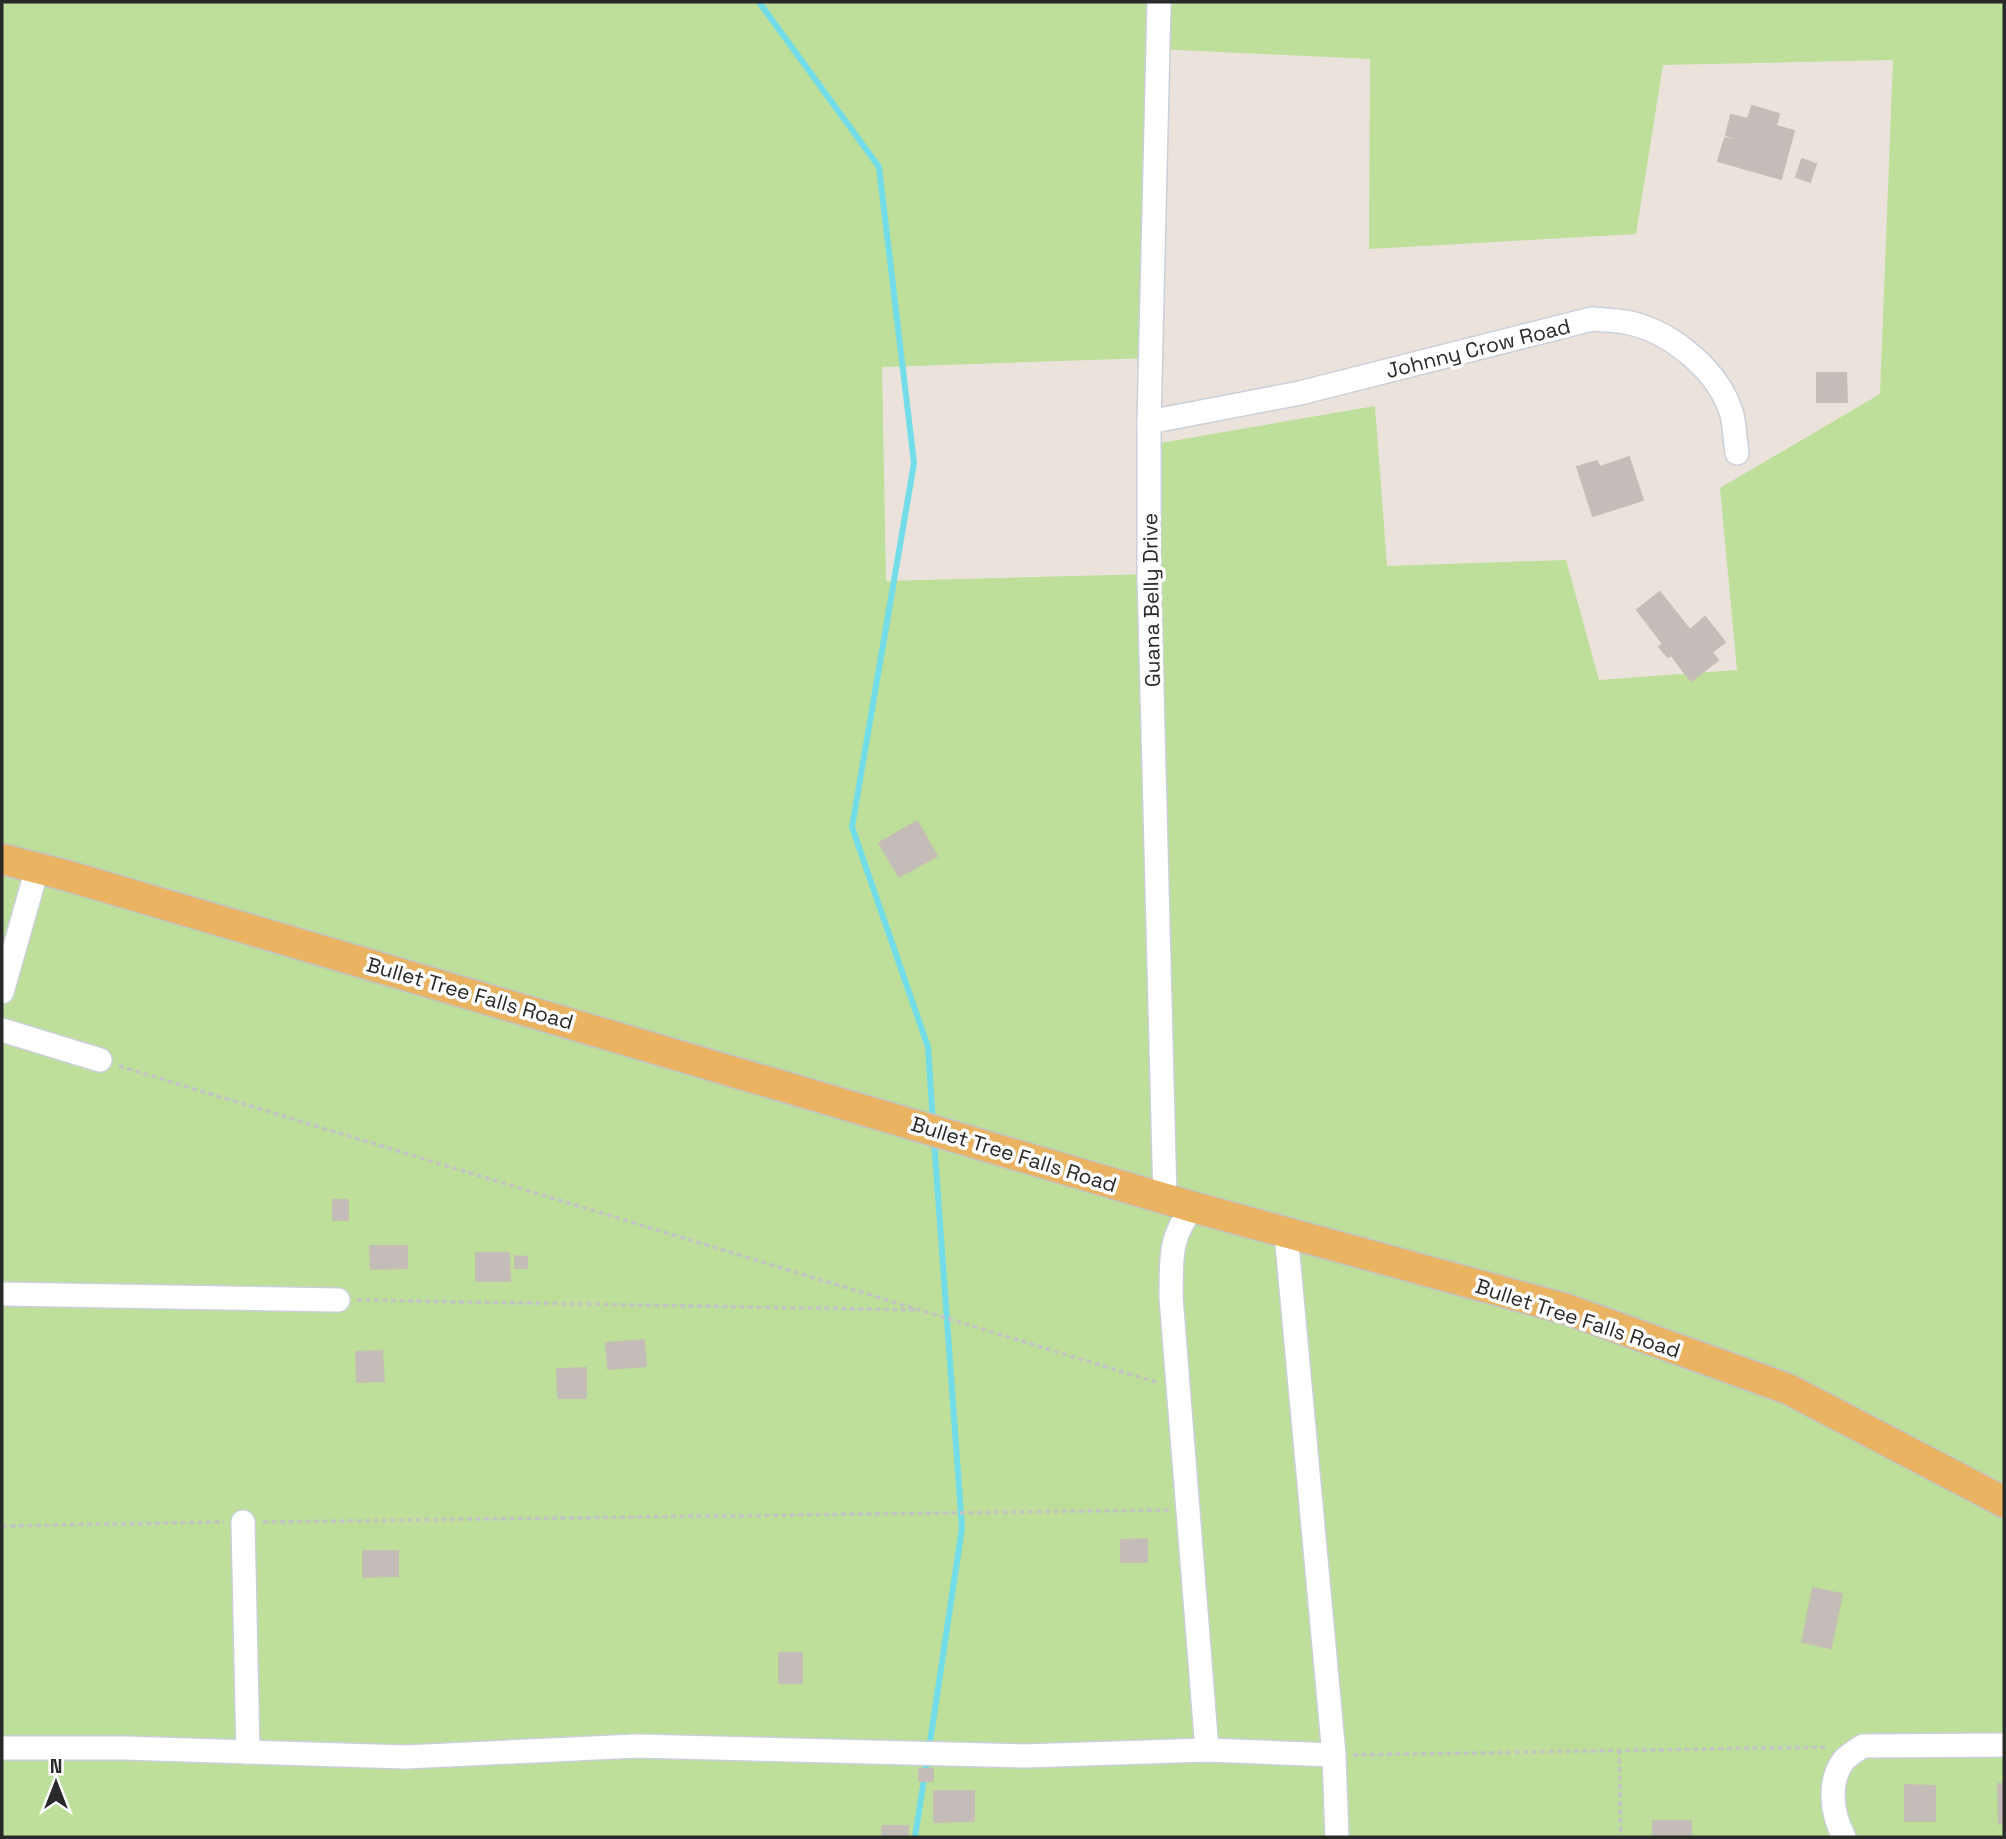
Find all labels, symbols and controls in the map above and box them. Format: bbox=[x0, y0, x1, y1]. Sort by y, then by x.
street label: Johnny Crow Road bbox=[1383, 312, 1573, 384]
street label: Guana Belly Drive bbox=[1136, 513, 1166, 687]
street label: Bullet Tree Falls Road bbox=[364, 951, 576, 1035]
street label: Bullet Tree Falls Road bbox=[908, 1110, 1120, 1198]
street label: Bullet Tree Falls Road bbox=[1472, 1272, 1684, 1364]
north arrow bbox=[21, 1748, 91, 1818]
text: N bbox=[50, 1754, 62, 1779]

